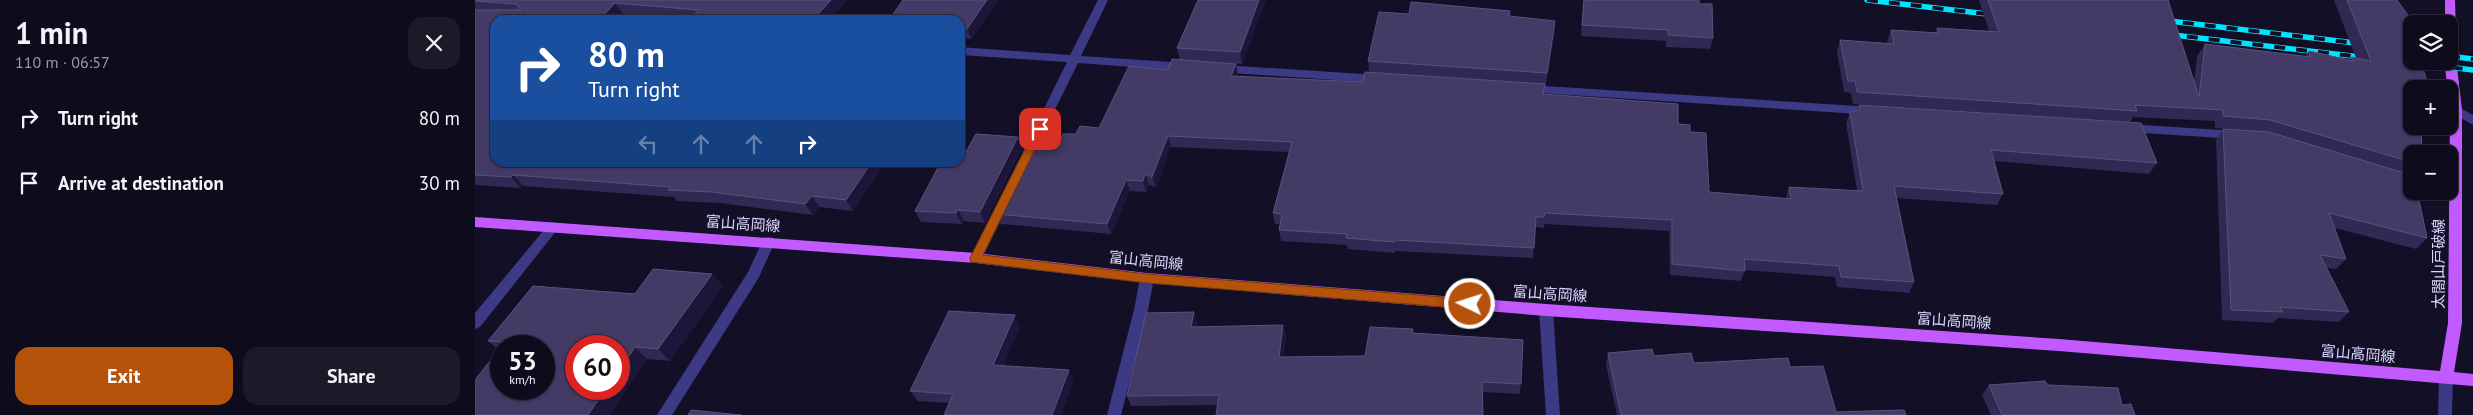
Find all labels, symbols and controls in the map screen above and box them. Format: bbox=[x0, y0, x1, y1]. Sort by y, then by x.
text: 1 min bbox=[15, 13, 88, 52]
map controls bbox=[2403, 15, 2458, 200]
button: layers bbox=[2403, 15, 2458, 70]
button: close bbox=[408, 17, 460, 69]
text: 80 m bbox=[588, 31, 665, 77]
icon: right bbox=[505, 35, 570, 100]
text: 110 m · 06:57 bbox=[15, 52, 110, 72]
text: Turn right bbox=[588, 75, 680, 103]
button: + bbox=[2403, 80, 2458, 135]
icon: right bbox=[15, 104, 43, 132]
text: Turn right bbox=[58, 106, 138, 130]
text: 80 m bbox=[419, 106, 460, 130]
pin bbox=[1019, 108, 1061, 150]
icon: arrive bbox=[1026, 115, 1054, 143]
icon: left bbox=[634, 130, 662, 158]
icon: ahead bbox=[687, 130, 715, 158]
icon: ahead bbox=[740, 130, 768, 158]
icon: right bbox=[793, 130, 821, 158]
button: − bbox=[2403, 145, 2458, 200]
icon: arrive bbox=[15, 169, 43, 197]
text: Arrive at destination bbox=[58, 171, 224, 195]
text: 30 m bbox=[419, 171, 460, 195]
street label: 富山高岡線 bbox=[705, 211, 781, 236]
street label: 太閤山戸破線 bbox=[2429, 219, 2448, 309]
street label: 富山高岡線 bbox=[1108, 247, 1184, 274]
position arrow bbox=[1443, 277, 1495, 329]
street label: 富山高岡線 bbox=[1512, 281, 1588, 306]
street label: 富山高岡線 bbox=[1916, 308, 1992, 333]
speed limit sign: 60 bbox=[565, 335, 630, 400]
street label: 富山高岡線 bbox=[2320, 341, 2396, 366]
text: 53 bbox=[508, 345, 537, 377]
button: Exit bbox=[15, 347, 233, 405]
button: Share bbox=[243, 347, 460, 405]
text: km/h bbox=[509, 372, 536, 387]

